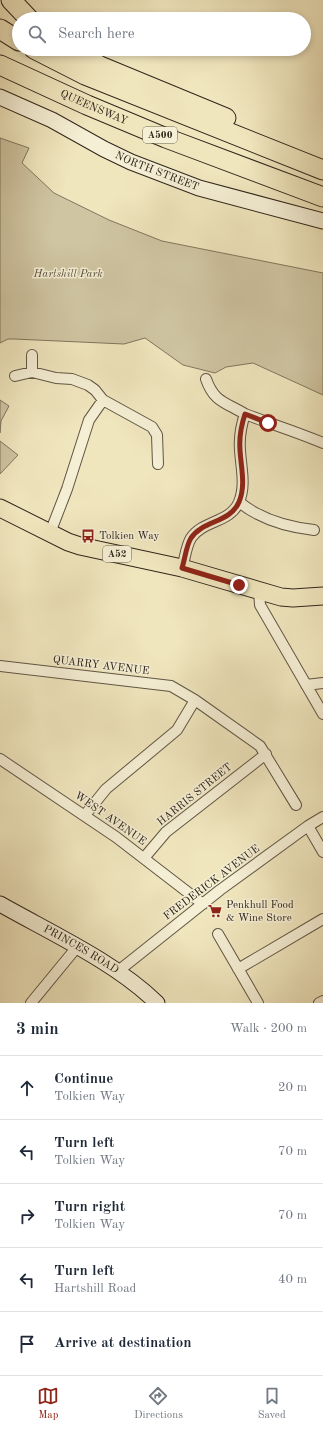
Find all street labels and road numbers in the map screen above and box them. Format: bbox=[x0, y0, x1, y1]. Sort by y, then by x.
street label: QUEENSWAY bbox=[59, 88, 129, 127]
road number: A500 bbox=[143, 127, 177, 143]
street label: NORTH STREET bbox=[113, 150, 201, 193]
road number: A52 bbox=[103, 546, 131, 562]
street label: QUARRY AVENUE bbox=[52, 655, 150, 677]
street label: HARRIS STREET bbox=[156, 761, 235, 828]
street label: WEST AVENUE bbox=[72, 790, 148, 848]
street label: FREDERICK AVENUE bbox=[162, 843, 262, 923]
street label: PRINCES ROAD bbox=[42, 923, 121, 976]

